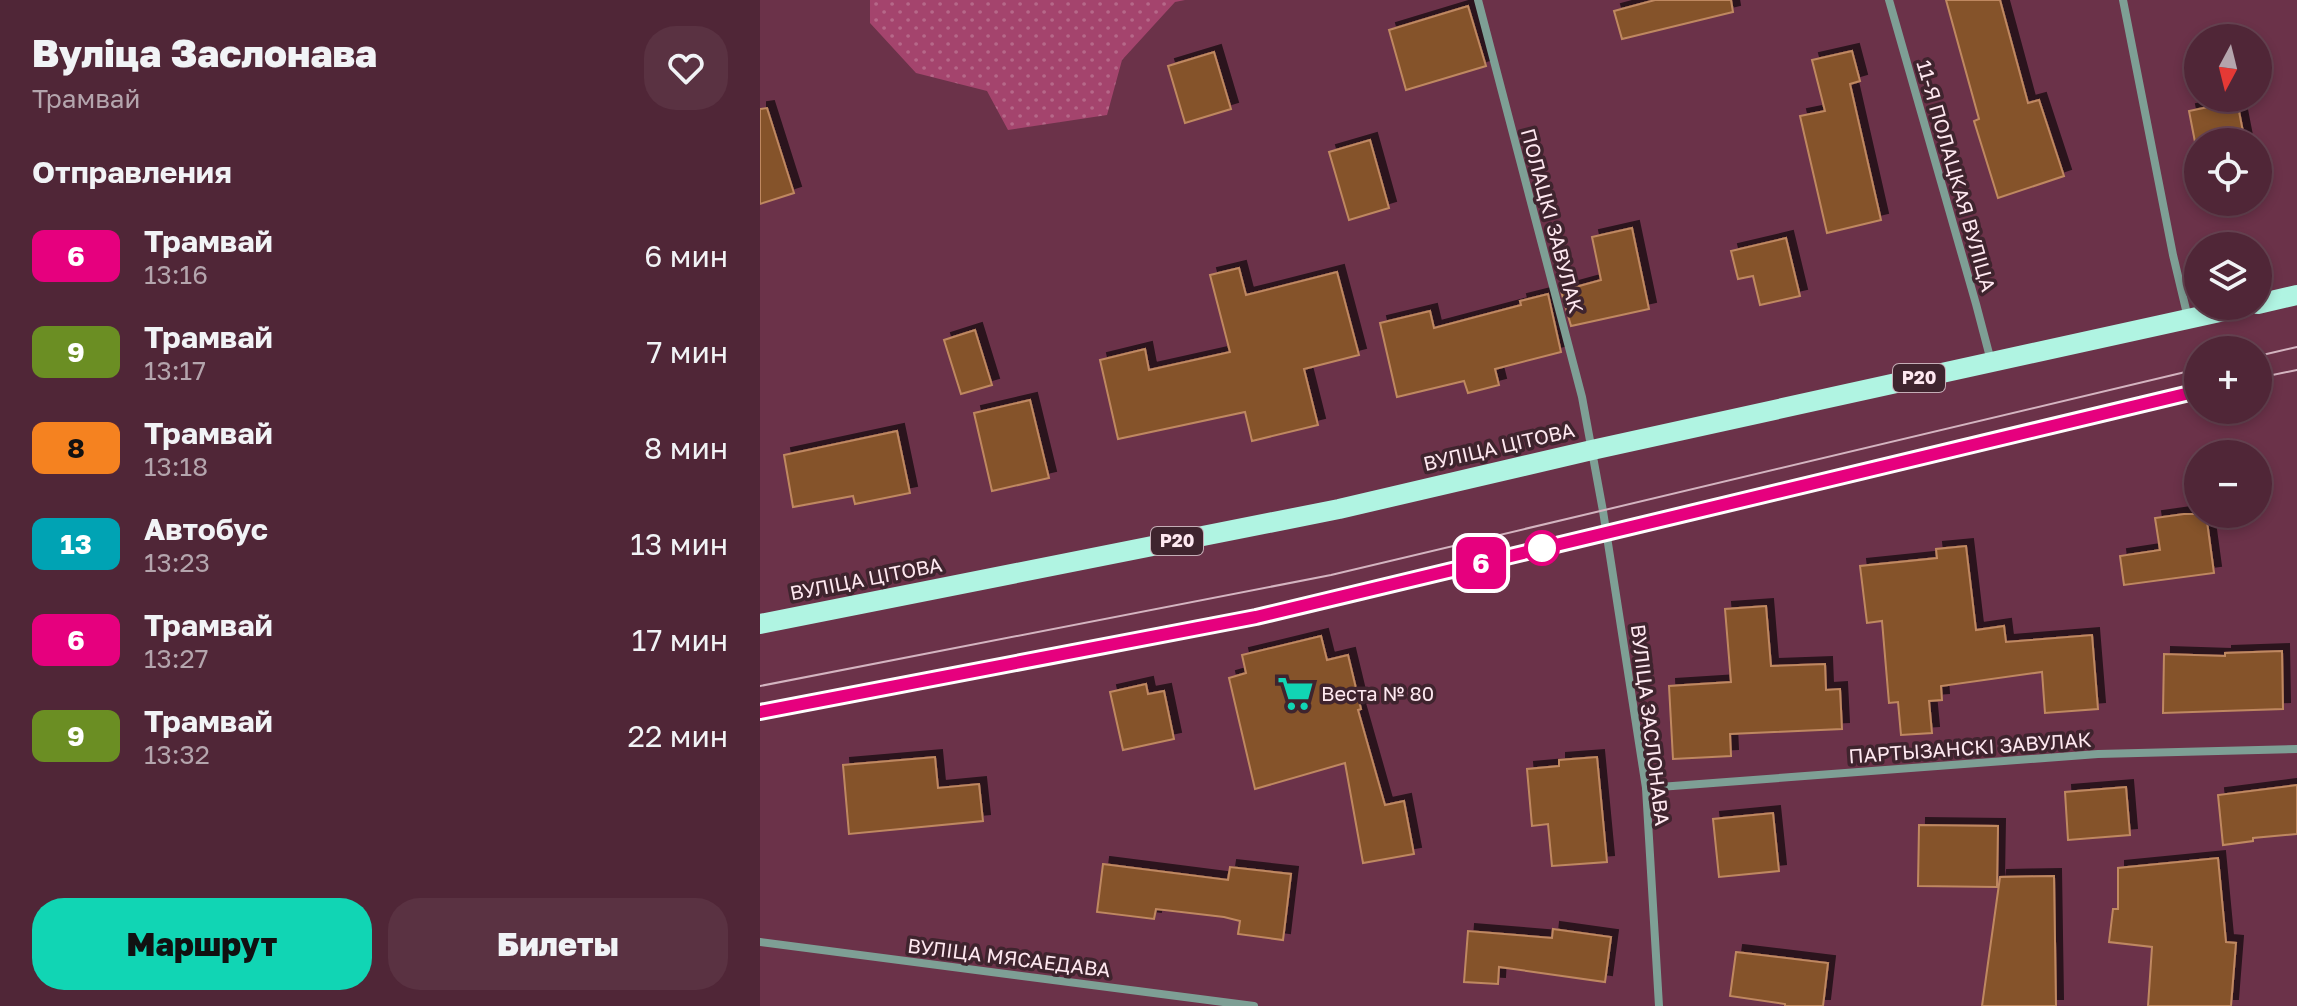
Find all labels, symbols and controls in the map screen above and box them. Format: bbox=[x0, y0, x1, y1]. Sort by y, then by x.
north arrow bbox=[2184, 24, 2272, 112]
map controls bbox=[2184, 24, 2272, 528]
button: heart bbox=[644, 26, 728, 110]
text: Вуліца Заслонава bbox=[32, 30, 377, 75]
street label: 11-Я ПОЛАЦКАЯ ВУЛІЦА bbox=[1912, 57, 2002, 294]
text: Трамвай bbox=[32, 83, 140, 114]
street label: ПОЛАЦКІ ЗАВУЛАК bbox=[1517, 126, 1589, 316]
button: locate bbox=[2184, 128, 2272, 216]
text: Отправления bbox=[32, 154, 232, 190]
text: Трамвай bbox=[144, 223, 273, 259]
button: layers bbox=[2184, 232, 2272, 320]
text: 6 мин bbox=[644, 238, 728, 274]
text: 6 bbox=[67, 239, 85, 272]
text: 13:16 bbox=[144, 259, 208, 290]
text: Трамвай bbox=[144, 319, 273, 355]
text: 7 мин bbox=[646, 334, 728, 370]
text: 9 bbox=[67, 335, 85, 368]
button: + bbox=[2184, 336, 2272, 424]
text: 13:17 bbox=[144, 355, 206, 386]
road number: Р20 bbox=[1893, 364, 1945, 392]
text: Трамвай bbox=[144, 415, 273, 451]
street label: ВУЛІЦА ЦІТОВА bbox=[1421, 417, 1577, 475]
text: 8 мин bbox=[644, 430, 728, 466]
text: 8 bbox=[67, 431, 85, 464]
button: − bbox=[2184, 440, 2272, 528]
text: 13:18 bbox=[144, 451, 208, 482]
text: Автобус bbox=[144, 511, 268, 547]
text: 13 мин bbox=[630, 526, 728, 562]
text: 13 bbox=[60, 527, 92, 560]
road number: Р20 bbox=[1151, 527, 1203, 555]
unlabelled marker bbox=[1525, 531, 1559, 565]
line badge: 6 bbox=[1455, 537, 1507, 589]
text: 6 bbox=[1472, 546, 1490, 579]
text: 13:23 bbox=[144, 547, 210, 578]
street label: ВУЛІЦА ЦІТОВА bbox=[788, 552, 944, 605]
text: Трамвай bbox=[144, 607, 273, 643]
text: 17 мин bbox=[632, 622, 728, 658]
text: 6 bbox=[67, 623, 85, 656]
street label: ВУЛІЦА ЗАСЛОНАВА bbox=[1627, 623, 1675, 827]
text: 13:27 bbox=[144, 643, 208, 674]
supermarket icon: Веста № 80 bbox=[1276, 675, 1314, 713]
place label: Веста № 80 bbox=[1321, 681, 1434, 705]
text: Трамвай bbox=[144, 703, 273, 739]
text: 22 мин bbox=[628, 718, 728, 754]
text: 9 bbox=[67, 719, 85, 752]
street label: ПАРТЫЗАНСКІ ЗАВУЛАК bbox=[1848, 727, 2092, 767]
text: 13:32 bbox=[144, 739, 210, 770]
button: Маршрут bbox=[32, 898, 372, 990]
button: Билеты bbox=[388, 898, 728, 990]
street label: ВУЛІЦА МЯСАЕДАВА bbox=[906, 933, 1112, 981]

